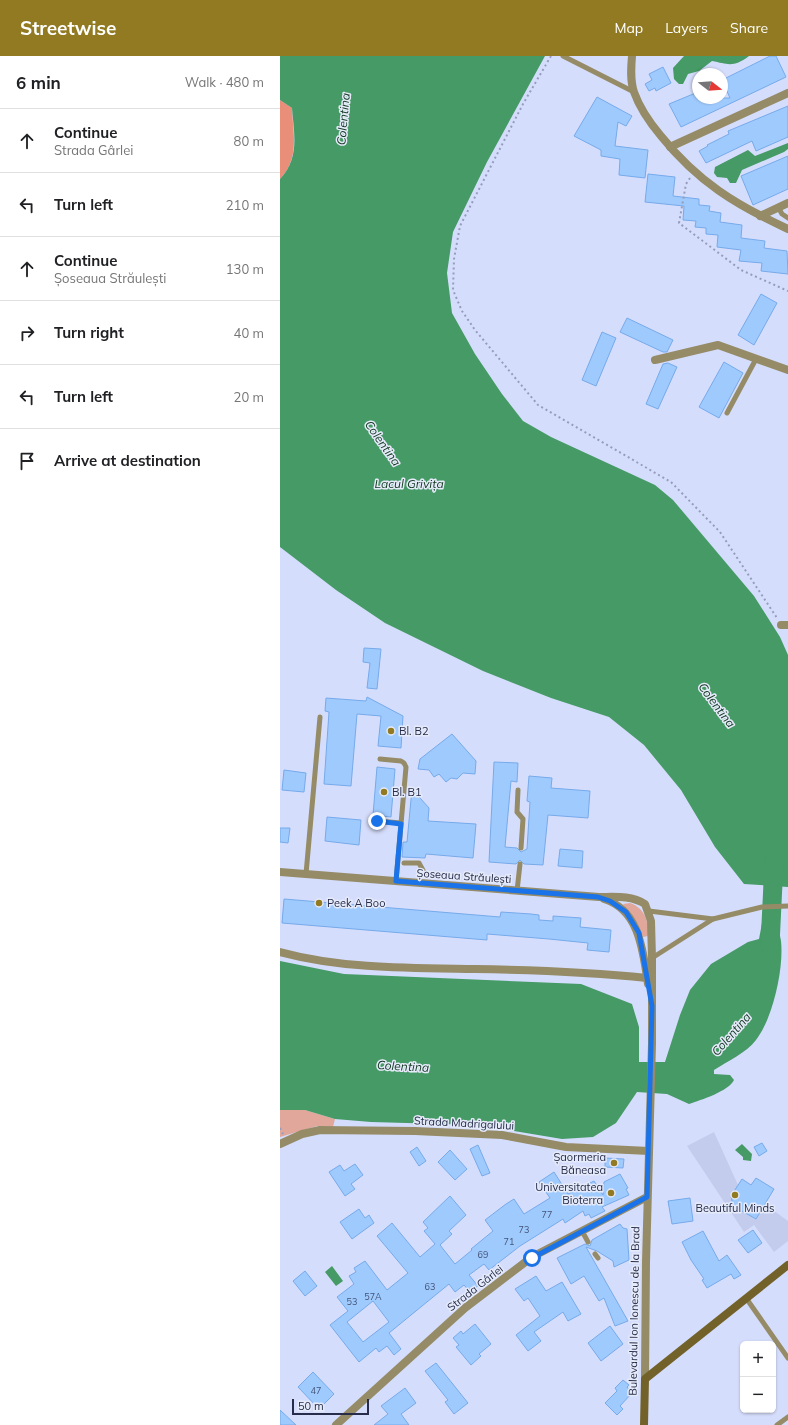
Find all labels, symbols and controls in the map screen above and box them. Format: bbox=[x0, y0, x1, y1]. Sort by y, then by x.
text: Streetwise bbox=[20, 16, 116, 40]
text: Map bbox=[614, 19, 643, 37]
text: Layers bbox=[665, 19, 708, 37]
text: Share bbox=[730, 19, 768, 37]
north arrow bbox=[692, 68, 728, 104]
text: 6 min bbox=[16, 72, 61, 93]
text: Walk · 480 m bbox=[185, 74, 264, 90]
water label: Colentina bbox=[333, 92, 353, 146]
text: Continue bbox=[54, 123, 117, 142]
icon: ahead bbox=[16, 130, 38, 152]
text: 80 m bbox=[234, 133, 264, 149]
text: Strada Gârlei bbox=[54, 142, 133, 158]
icon: left bbox=[16, 194, 38, 216]
text: Turn left bbox=[54, 195, 113, 214]
text: 210 m bbox=[226, 197, 264, 213]
text: Continue bbox=[54, 251, 117, 270]
icon: ahead bbox=[16, 258, 38, 280]
text: 130 m bbox=[226, 261, 264, 277]
text: Șoseaua Străulești bbox=[54, 270, 166, 286]
icon: right bbox=[16, 322, 38, 344]
text: Turn right bbox=[54, 323, 124, 342]
text: 40 m bbox=[234, 325, 264, 341]
icon: left bbox=[16, 386, 38, 408]
text: Turn left bbox=[54, 387, 113, 406]
text: 20 m bbox=[234, 389, 264, 405]
water label: Colentina bbox=[362, 417, 404, 469]
icon: arrive bbox=[16, 450, 38, 472]
text: Arrive at destination bbox=[54, 451, 201, 470]
water label: Lacul Grivița bbox=[374, 476, 444, 492]
water label: Colentina bbox=[695, 680, 739, 730]
place label: Bl. B2 bbox=[399, 724, 429, 738]
marker: Bl. B2 bbox=[386, 726, 396, 736]
place label: Bl. B1 bbox=[392, 785, 422, 799]
marker: Bl. B1 bbox=[379, 787, 389, 797]
route end bbox=[368, 812, 386, 830]
street label: Șoseaua Străulești bbox=[416, 866, 512, 887]
place label: Peek A Boo bbox=[327, 896, 385, 910]
marker: Peek A Boo bbox=[314, 898, 324, 908]
water label: Colentina bbox=[708, 1009, 754, 1059]
water label: Colentina bbox=[376, 1057, 430, 1075]
street label: Strada Madrigalului bbox=[414, 1113, 514, 1133]
place label: Șaormeria Băneasa bbox=[553, 1150, 606, 1177]
marker: Șaormeria Băneasa bbox=[609, 1158, 619, 1168]
place label: Universitatea Bioterra bbox=[535, 1180, 603, 1207]
marker: Universitatea Bioterra bbox=[606, 1188, 616, 1198]
marker: Beautiful Minds bbox=[730, 1190, 740, 1200]
place label: Beautiful Minds bbox=[696, 1201, 775, 1215]
house number: 77 bbox=[542, 1209, 552, 1220]
house number: 73 bbox=[519, 1224, 529, 1235]
street label: Bulevardul Ion Ionescu de la Brad bbox=[626, 1226, 642, 1396]
house number: 71 bbox=[504, 1236, 514, 1247]
house number: 69 bbox=[478, 1249, 488, 1260]
route start bbox=[523, 1249, 541, 1267]
street label: Strada Gârlei bbox=[444, 1262, 506, 1314]
house number: 63 bbox=[425, 1281, 435, 1292]
house number: 57A bbox=[364, 1291, 382, 1302]
house number: 53 bbox=[347, 1296, 357, 1307]
map controls bbox=[740, 1341, 776, 1413]
button: + bbox=[740, 1341, 776, 1377]
button: − bbox=[740, 1377, 776, 1413]
house number: 47 bbox=[311, 1385, 321, 1396]
scale bar bbox=[292, 1397, 369, 1416]
text: 50 m bbox=[298, 1399, 324, 1413]

